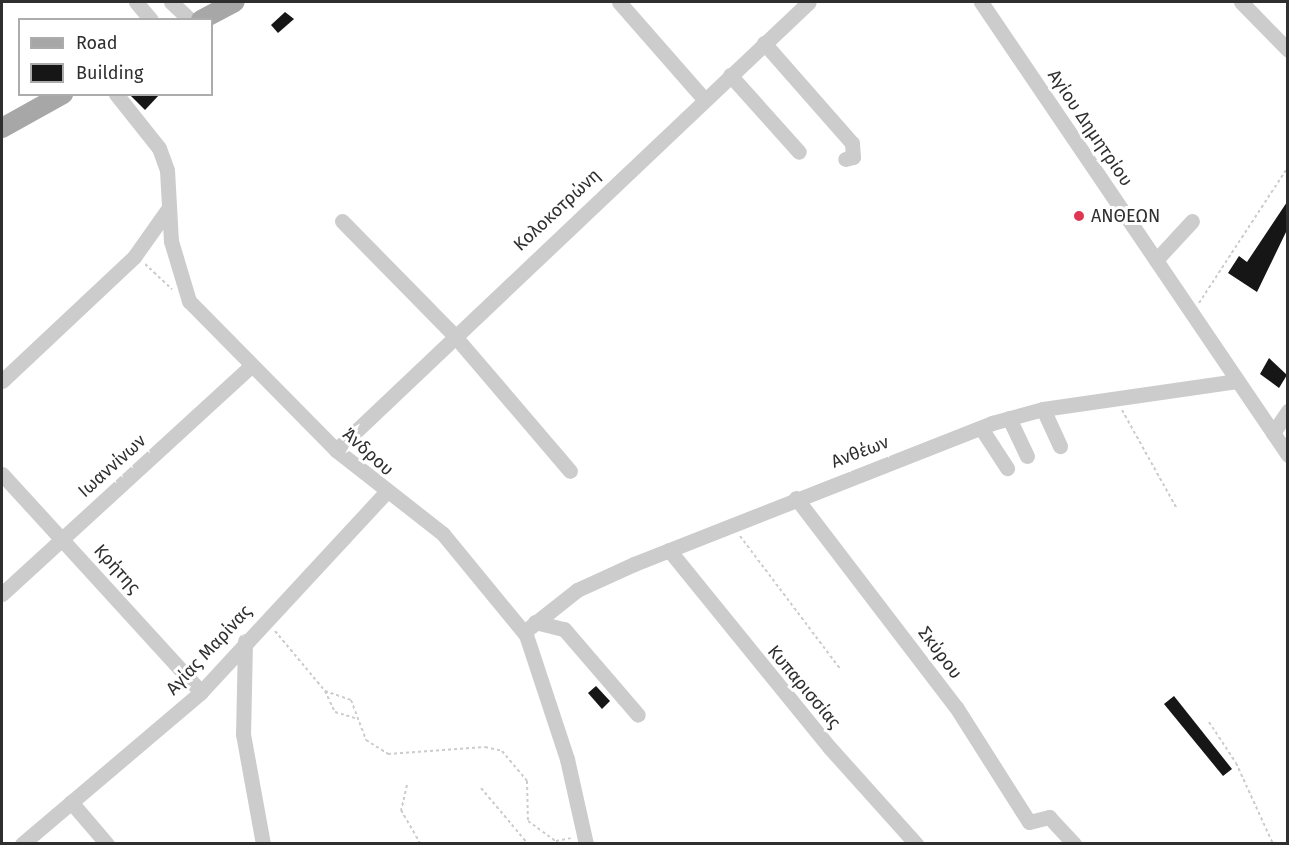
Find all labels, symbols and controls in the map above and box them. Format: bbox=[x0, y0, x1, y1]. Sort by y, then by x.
legend bbox=[18, 18, 213, 96]
text: Road bbox=[76, 32, 118, 54]
text: Building bbox=[76, 62, 143, 84]
street label: Αγίου Δημητρίου bbox=[1043, 66, 1137, 190]
street label: Κολοκοτρώνη bbox=[509, 164, 605, 256]
place label: ΑΝΘΕΩΝ bbox=[1091, 205, 1160, 227]
marker: ΑΝΘΕΩΝ bbox=[1072, 209, 1086, 223]
street label: Άνδρου bbox=[338, 424, 398, 480]
street label: Ιωαννίνων bbox=[74, 430, 150, 502]
street label: Ανθέων bbox=[828, 431, 892, 473]
street label: Κρήτης bbox=[89, 540, 145, 598]
street label: Αγίας Μαρίνας bbox=[162, 601, 256, 699]
street label: Σκύρου bbox=[913, 623, 967, 683]
street label: Κυπαρισσίας bbox=[763, 641, 845, 733]

